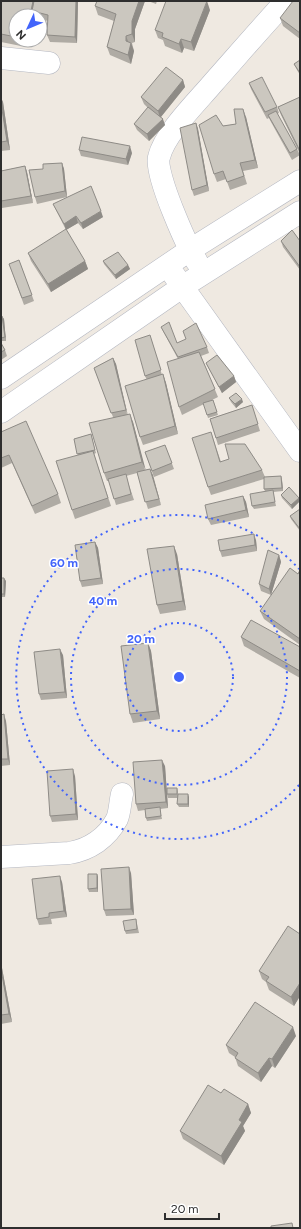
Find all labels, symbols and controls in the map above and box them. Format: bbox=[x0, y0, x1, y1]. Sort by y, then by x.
north arrow bbox=[8, 8, 48, 48]
text: N bbox=[14, 27, 29, 42]
text: 60 m bbox=[50, 556, 78, 570]
text: 40 m bbox=[89, 594, 117, 608]
text: 20 m bbox=[127, 632, 155, 646]
centre of rings bbox=[172, 670, 186, 684]
scale bar bbox=[165, 1195, 219, 1221]
text: 20 m bbox=[171, 1202, 199, 1216]

